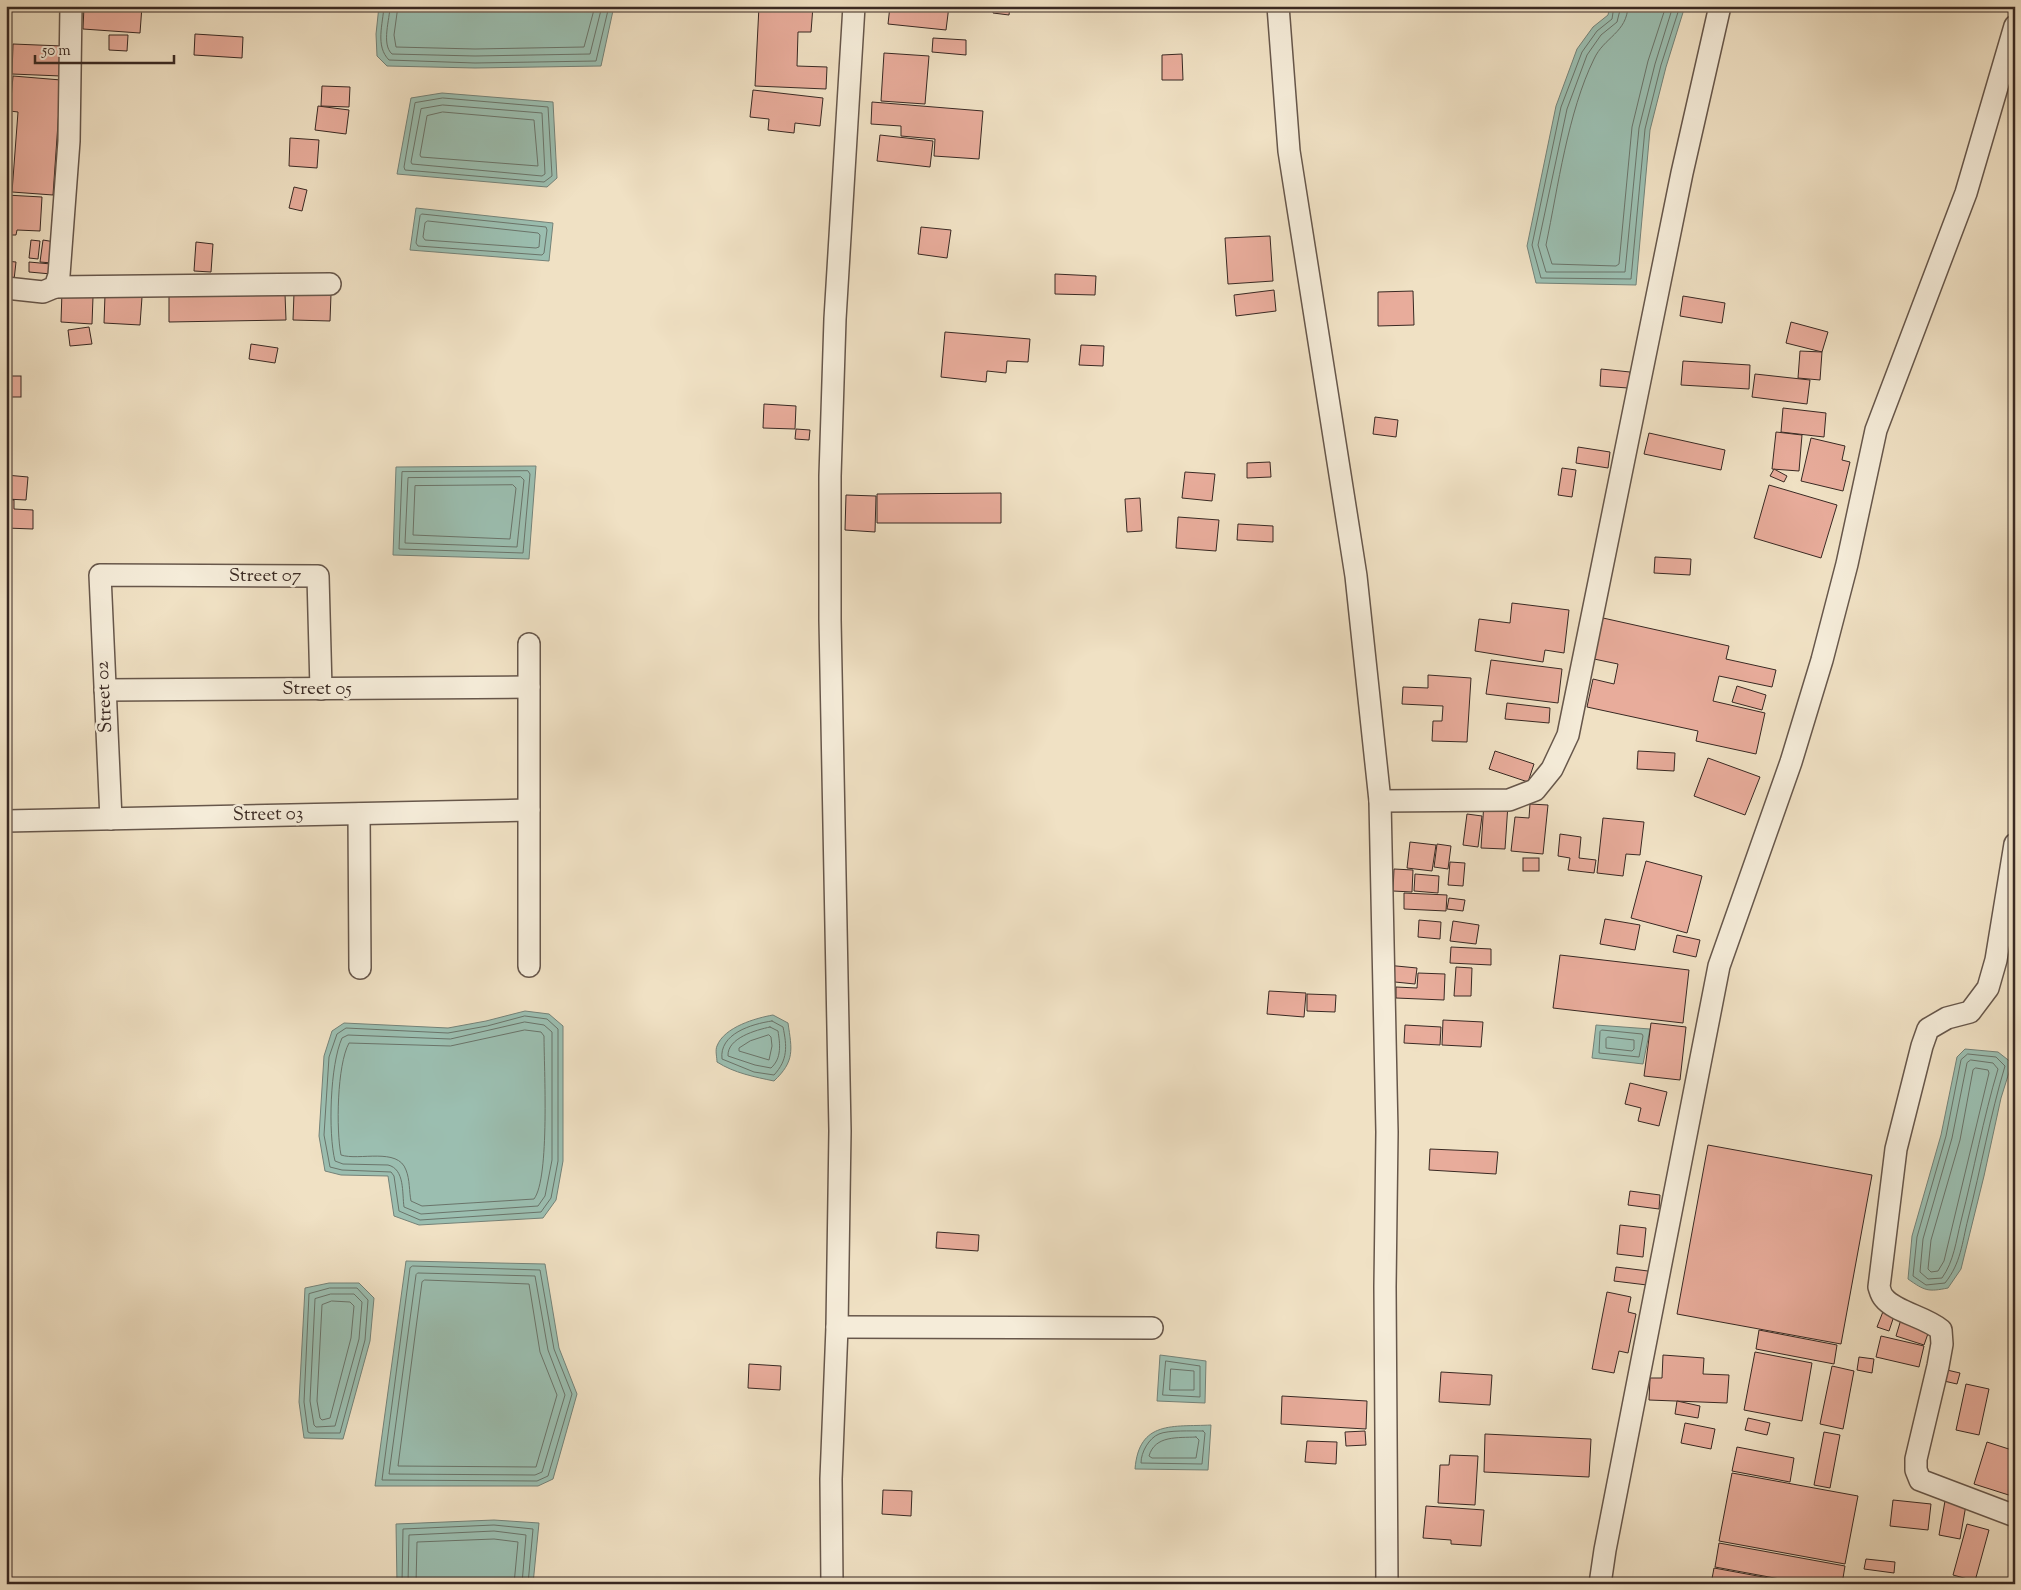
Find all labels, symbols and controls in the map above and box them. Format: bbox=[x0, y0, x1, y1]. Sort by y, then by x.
scale bar bbox=[35, 32, 174, 64]
text: 50 m bbox=[41, 41, 71, 62]
street label: Street 07 bbox=[229, 563, 302, 590]
street label: Street 02 bbox=[90, 660, 120, 734]
street label: Street 05 bbox=[282, 676, 352, 703]
street label: Street 03 bbox=[232, 801, 304, 829]

